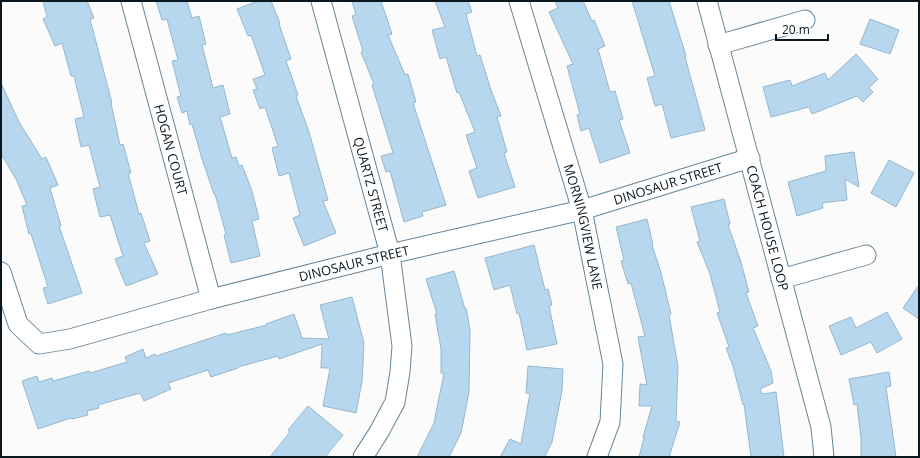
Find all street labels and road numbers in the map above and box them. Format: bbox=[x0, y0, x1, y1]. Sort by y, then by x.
street label: HOGAN COURT bbox=[150, 102, 192, 198]
street label: QUARTZ STREET bbox=[349, 135, 393, 235]
street label: DINOSAUR STREET bbox=[611, 158, 725, 209]
street label: MORNINGVIEW LANE bbox=[560, 162, 607, 291]
street label: COACH HOUSE LOOP bbox=[742, 163, 793, 293]
street label: DINOSAUR STREET bbox=[297, 241, 412, 286]

